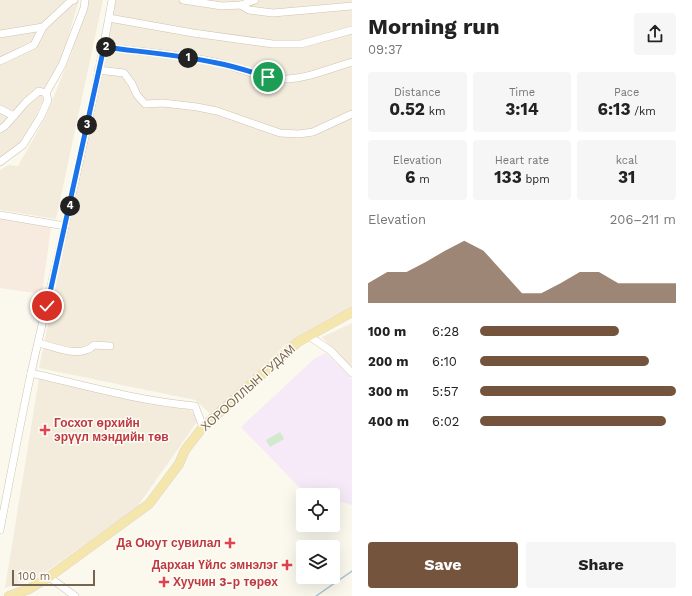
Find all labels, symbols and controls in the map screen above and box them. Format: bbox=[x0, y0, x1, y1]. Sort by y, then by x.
button: share bbox=[634, 13, 676, 55]
text: Morning run bbox=[368, 14, 500, 39]
pin: 2 bbox=[96, 37, 116, 57]
text: 2 bbox=[103, 40, 109, 53]
text: 09:37 bbox=[368, 42, 402, 57]
pin: 1 bbox=[178, 48, 198, 68]
text: 1 bbox=[186, 51, 190, 64]
pin bbox=[251, 60, 285, 94]
icon: arrive bbox=[257, 66, 279, 88]
text: Distance bbox=[394, 86, 441, 99]
text: Time bbox=[509, 86, 535, 99]
text: Pace bbox=[614, 86, 639, 99]
text: 0.52 bbox=[389, 99, 425, 119]
text: 3:14 bbox=[505, 99, 539, 119]
text: 6:13 bbox=[598, 99, 631, 119]
text: km bbox=[425, 105, 445, 118]
text: /km bbox=[631, 105, 656, 118]
pin: 3 bbox=[77, 115, 97, 135]
text: 3 bbox=[84, 118, 90, 131]
text: Elevation bbox=[393, 154, 442, 167]
text: Heart rate bbox=[495, 154, 549, 167]
text: kcal bbox=[616, 154, 638, 167]
text: 6 bbox=[405, 167, 415, 187]
text: 133 bbox=[494, 167, 522, 187]
text: 31 bbox=[618, 167, 635, 187]
text: m bbox=[415, 173, 430, 186]
text: bpm bbox=[522, 173, 550, 186]
pin: 4 bbox=[60, 196, 80, 216]
text: 4 bbox=[66, 199, 74, 212]
text: Elevation bbox=[368, 212, 426, 227]
text: 206–211 m bbox=[610, 212, 676, 227]
pin bbox=[30, 289, 64, 323]
icon: check bbox=[36, 295, 58, 317]
text: 100 m bbox=[368, 324, 406, 339]
text: 6:28 bbox=[432, 324, 459, 339]
street label: ХОРООЛЛЫН ГУДАМ bbox=[198, 342, 298, 434]
text: 200 m bbox=[368, 354, 408, 369]
text: 6:10 bbox=[432, 354, 457, 369]
text: 300 m bbox=[368, 384, 408, 399]
text: 5:57 bbox=[432, 384, 458, 399]
text: 400 m bbox=[368, 414, 409, 429]
text: 6:02 bbox=[432, 414, 459, 429]
place label: Госхот өрхийн эрүүл мэндийн төв bbox=[54, 416, 169, 444]
marker: Госхот өрхийн эрүүл мэндийн төв bbox=[39, 424, 51, 436]
map controls bbox=[296, 488, 340, 584]
button: locate bbox=[296, 488, 340, 532]
place label: Да Оюут сувилал bbox=[117, 536, 221, 550]
marker: Да Оюут сувилал bbox=[224, 537, 236, 549]
button: layers bbox=[296, 540, 340, 584]
button: Save bbox=[368, 542, 518, 588]
button: Share bbox=[526, 542, 676, 588]
place label: Дархан Үйлс эмнэлэг bbox=[152, 558, 278, 572]
marker: Дархан Үйлс эмнэлэг bbox=[281, 559, 293, 571]
scale bar bbox=[12, 568, 95, 587]
text: 100 m bbox=[18, 570, 50, 583]
place label: Хуучин 3-р төрөх bbox=[173, 575, 278, 589]
marker: Хуучин 3-р төрөх bbox=[158, 576, 170, 588]

